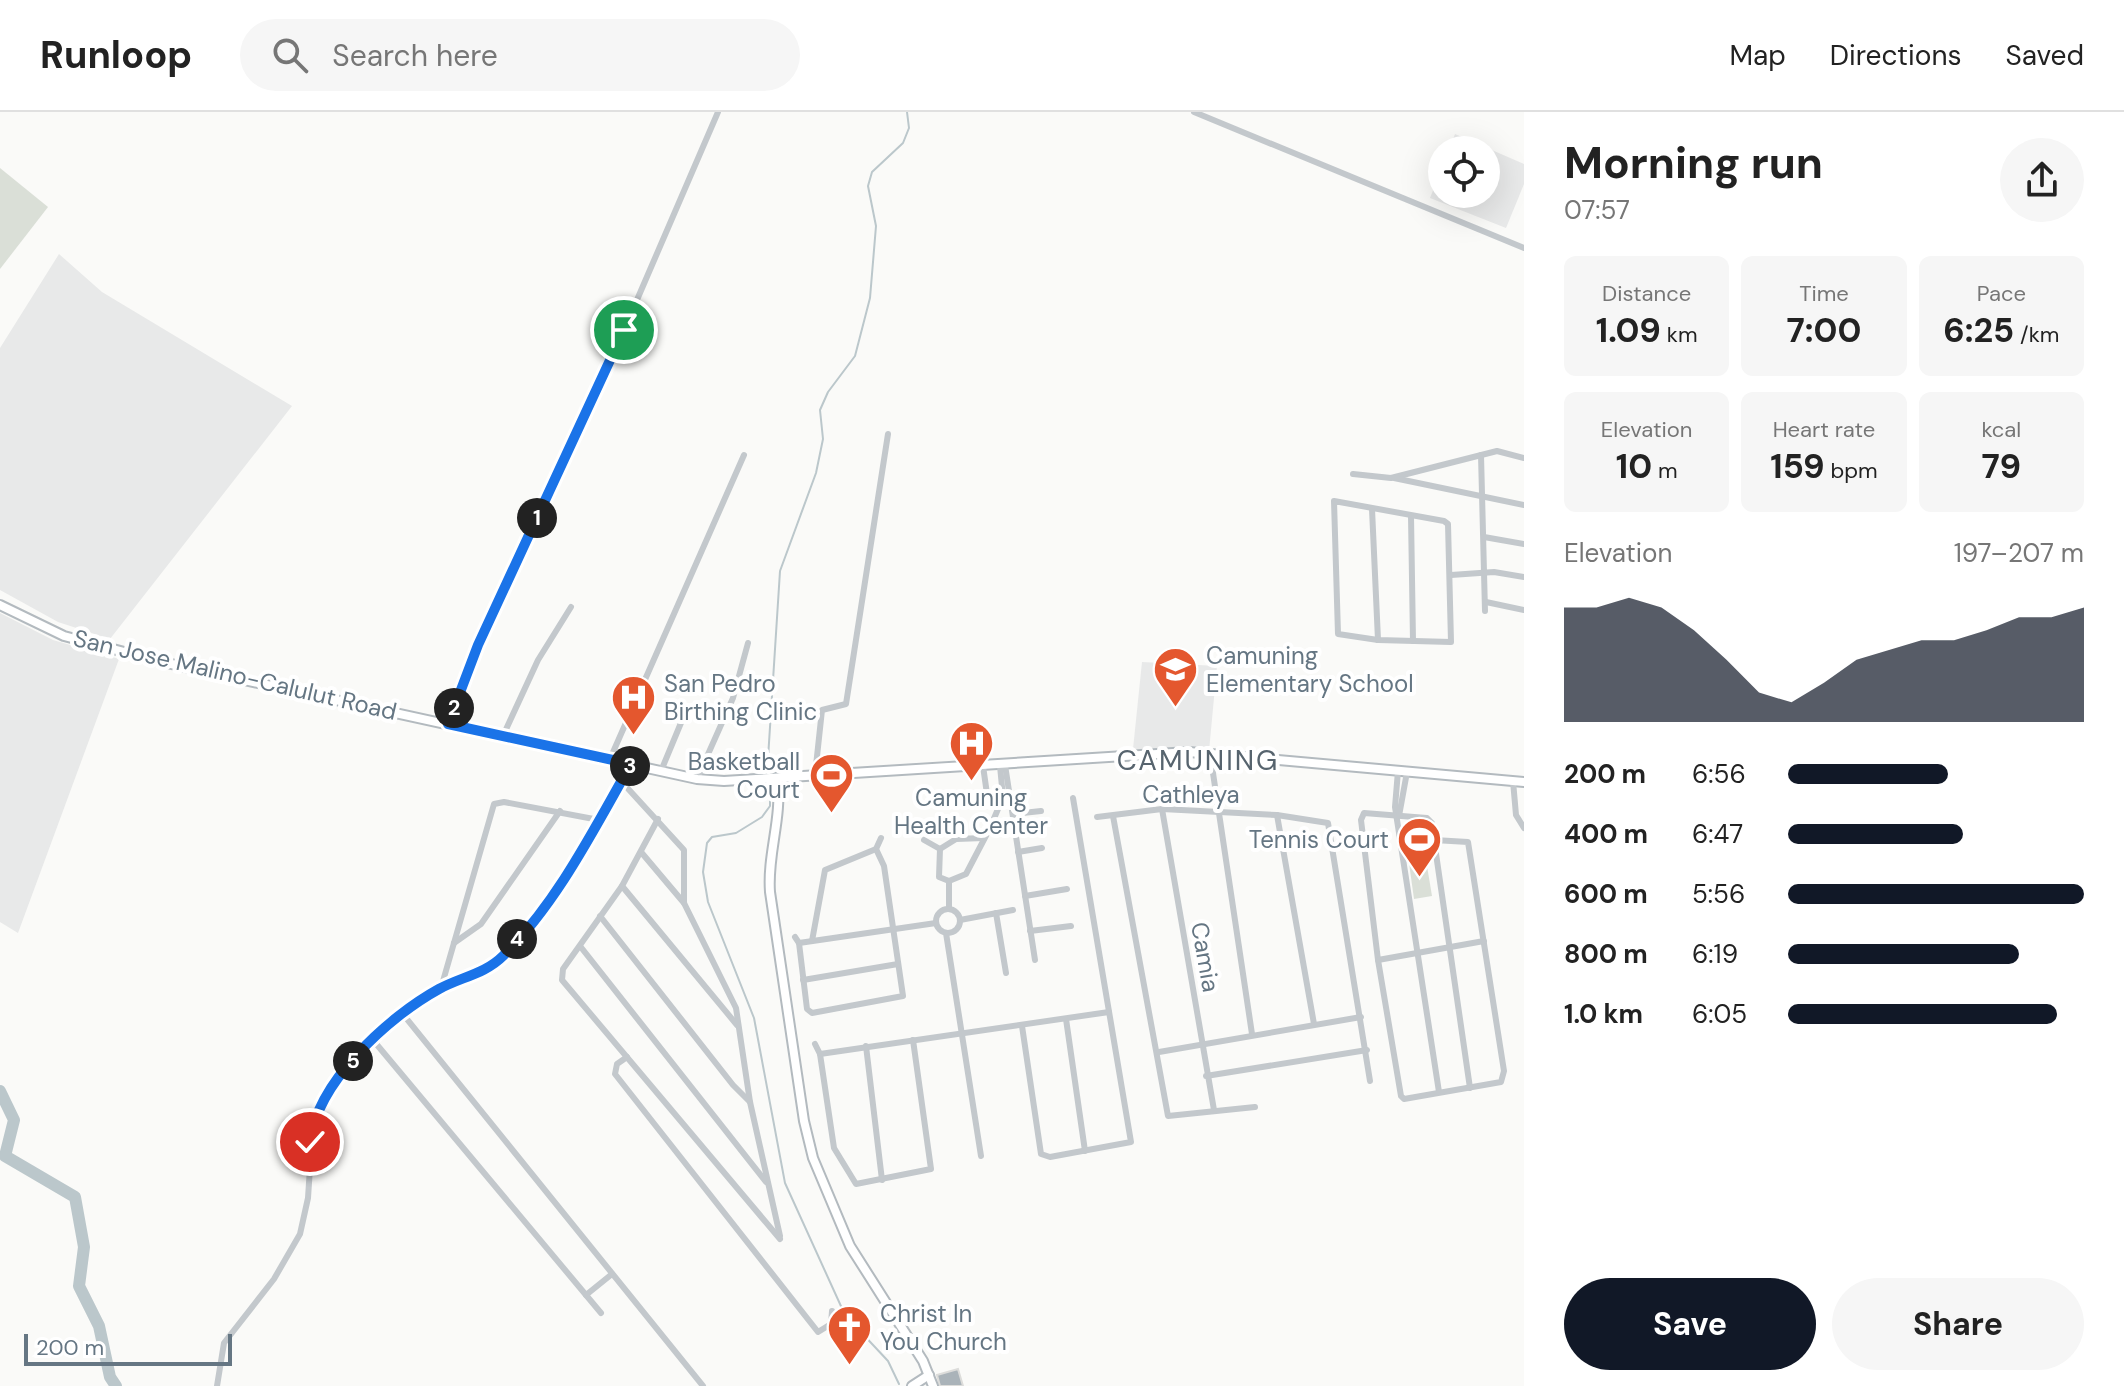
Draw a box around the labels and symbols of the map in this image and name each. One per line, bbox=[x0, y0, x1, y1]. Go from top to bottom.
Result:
pin bbox=[590, 296, 658, 364]
pin: 1 bbox=[517, 498, 557, 538]
street label: San Jose Malino-Calulut Road bbox=[70, 622, 400, 727]
place label: Camuning Elementary School bbox=[1206, 640, 1414, 699]
school or university icon: Camuning Elementary School bbox=[1151, 646, 1199, 709]
place label: San Pedro Birthing Clinic bbox=[664, 668, 817, 727]
hospital icon: San Pedro Birthing Clinic bbox=[609, 674, 657, 737]
pin: 2 bbox=[434, 688, 474, 728]
hospital icon: Camuning Health Center bbox=[947, 720, 995, 783]
district label: CAMUNING bbox=[1117, 742, 1279, 779]
pin: 3 bbox=[610, 746, 650, 786]
place label: Basketball Court bbox=[688, 746, 800, 805]
sports icon: Basketball Court bbox=[807, 752, 855, 815]
street label: Cathleya bbox=[1142, 779, 1240, 810]
place label: Camuning Health Center bbox=[894, 782, 1048, 841]
sports icon: Tennis Court bbox=[1396, 816, 1444, 879]
place label: Tennis Court bbox=[1249, 824, 1389, 855]
pin: 4 bbox=[497, 919, 537, 959]
street label: Camia bbox=[1184, 920, 1227, 994]
pin: 5 bbox=[333, 1041, 373, 1081]
pin bbox=[276, 1108, 344, 1176]
place label: Christ In You Church bbox=[880, 1298, 1007, 1357]
church icon: Christ In You Church bbox=[825, 1304, 873, 1367]
scale bar bbox=[24, 1330, 232, 1366]

